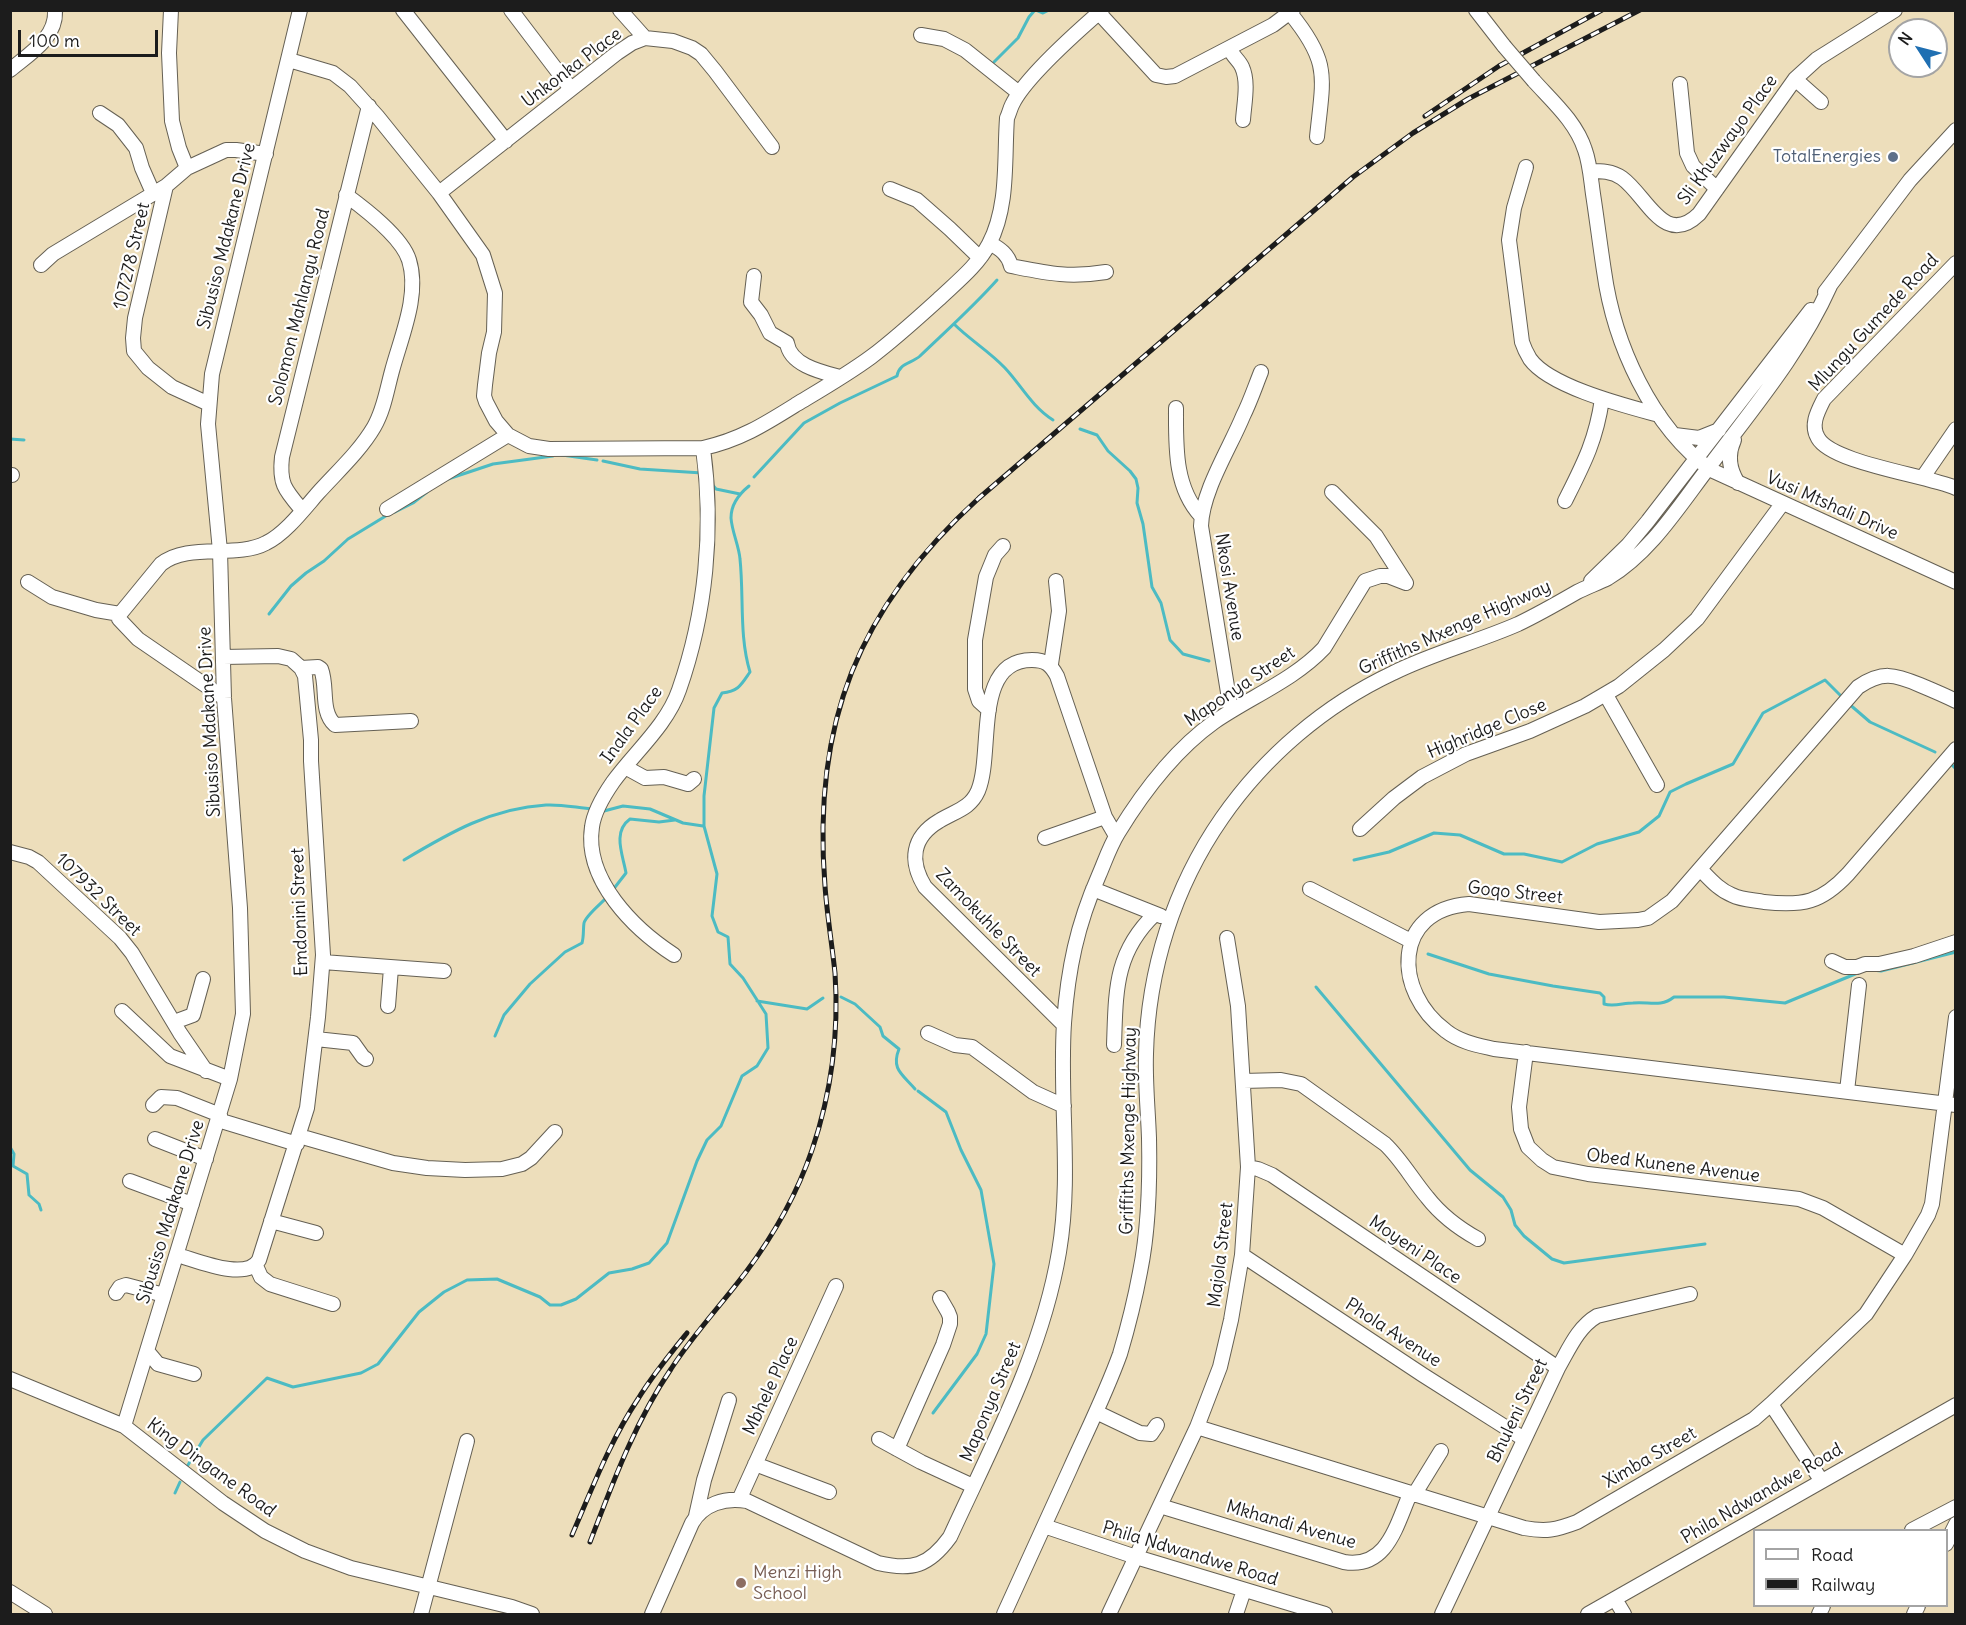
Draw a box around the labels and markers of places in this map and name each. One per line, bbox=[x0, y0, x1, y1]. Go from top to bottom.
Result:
place label: TotalEnergies bbox=[1773, 146, 1881, 168]
marker: TotalEnergies bbox=[1886, 150, 1900, 164]
place label: Menzi High School bbox=[753, 1562, 842, 1604]
marker: Menzi High School bbox=[734, 1576, 748, 1590]

